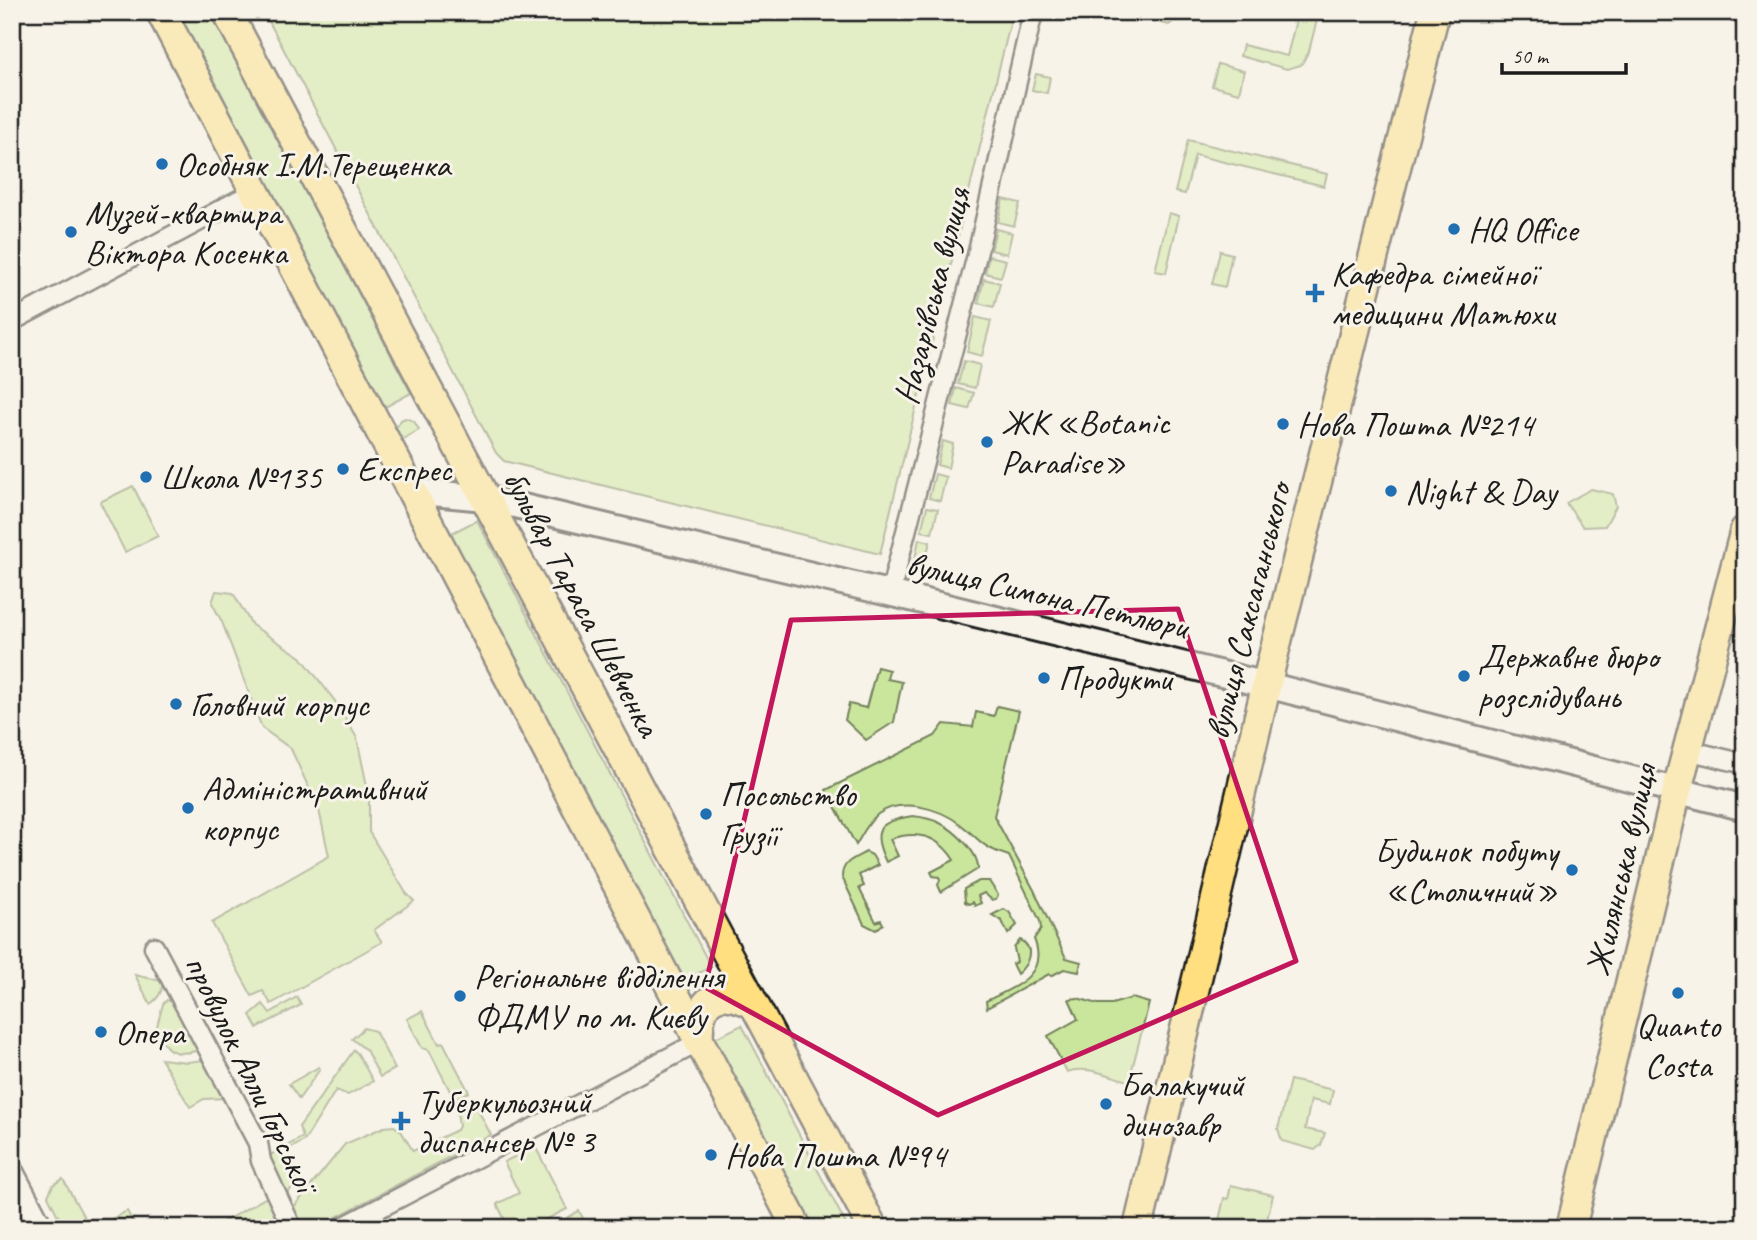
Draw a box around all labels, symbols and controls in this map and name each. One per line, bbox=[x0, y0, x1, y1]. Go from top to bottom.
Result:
scale bar bbox=[1502, 32, 1626, 76]
text: 50 m bbox=[1512, 43, 1550, 69]
place label: Особняк І.М.Терещенка bbox=[176, 142, 453, 187]
marker: Особняк І.М.Терещенка bbox=[154, 156, 170, 172]
street label: Назарівська вулиця bbox=[883, 182, 981, 409]
place label: Музей-квартира Віктора Косенка bbox=[85, 190, 289, 275]
place label: HQ Office bbox=[1468, 207, 1580, 252]
marker: HQ Office bbox=[1446, 221, 1462, 237]
marker: Музей-квартира Віктора Косенка bbox=[63, 224, 79, 240]
place label: Кафедра сімейної медицини Матюхи bbox=[1331, 251, 1557, 336]
marker: Кафедра сімейної медицини Матюхи bbox=[1305, 283, 1325, 303]
place label: ЖК «Botanic Paradise» bbox=[1001, 400, 1171, 485]
place label: Нова Пошта №214 bbox=[1297, 402, 1537, 447]
marker: Нова Пошта №214 bbox=[1275, 416, 1291, 432]
marker: ЖК «Botanic Paradise» bbox=[979, 434, 995, 450]
place label: Експрес bbox=[357, 447, 453, 492]
place label: Школа №135 bbox=[160, 455, 324, 500]
marker: Експрес bbox=[335, 461, 351, 477]
street label: бульвар Тараса Шевченка bbox=[493, 462, 672, 746]
marker: Школа №135 bbox=[138, 469, 154, 485]
place label: Night & Day bbox=[1405, 469, 1560, 514]
street label: вулиця Саксаганського bbox=[1194, 475, 1302, 744]
marker: Night & Day bbox=[1383, 483, 1399, 499]
street label: вулиця Симона Петлюри bbox=[902, 541, 1195, 650]
place label: Державне бюро розслідувань bbox=[1478, 634, 1662, 719]
place label: Продукти bbox=[1058, 656, 1174, 701]
marker: Державне бюро розслідувань bbox=[1456, 668, 1472, 684]
marker: Продукти bbox=[1036, 670, 1052, 686]
place label: Головний корпус bbox=[190, 682, 370, 727]
marker: Головний корпус bbox=[168, 696, 184, 712]
street label: Жилянська вулиця bbox=[1575, 757, 1668, 980]
place label: Адміністративний корпус bbox=[202, 766, 430, 851]
place label: Посольство Грузії bbox=[720, 772, 857, 857]
marker: Адміністративний корпус bbox=[180, 800, 196, 816]
marker: Посольство Грузії bbox=[698, 806, 714, 822]
place label: Будинок побуту «Столичний» bbox=[1375, 828, 1561, 913]
marker: Будинок побуту «Столичний» bbox=[1564, 862, 1580, 878]
street label: провулок Алли Горської bbox=[174, 947, 331, 1205]
place label: Регіональне відділення ФДМУ по м. Києву bbox=[474, 954, 725, 1039]
marker: Quanto Costa bbox=[1670, 985, 1686, 1001]
marker: Регіональне відділення ФДМУ по м. Києву bbox=[452, 988, 468, 1004]
place label: Quanto Costa bbox=[1636, 1003, 1722, 1088]
place label: Опера bbox=[115, 1010, 187, 1055]
marker: Опера bbox=[93, 1024, 109, 1040]
place label: Балакучий динозавр bbox=[1120, 1062, 1247, 1147]
place label: Туберкульозний диспансер № 3 bbox=[417, 1079, 597, 1164]
marker: Балакучий динозавр bbox=[1098, 1096, 1114, 1112]
marker: Туберкульозний диспансер № 3 bbox=[391, 1111, 411, 1131]
place label: Нова Пошта №94 bbox=[725, 1133, 949, 1178]
marker: Нова Пошта №94 bbox=[703, 1147, 719, 1163]

